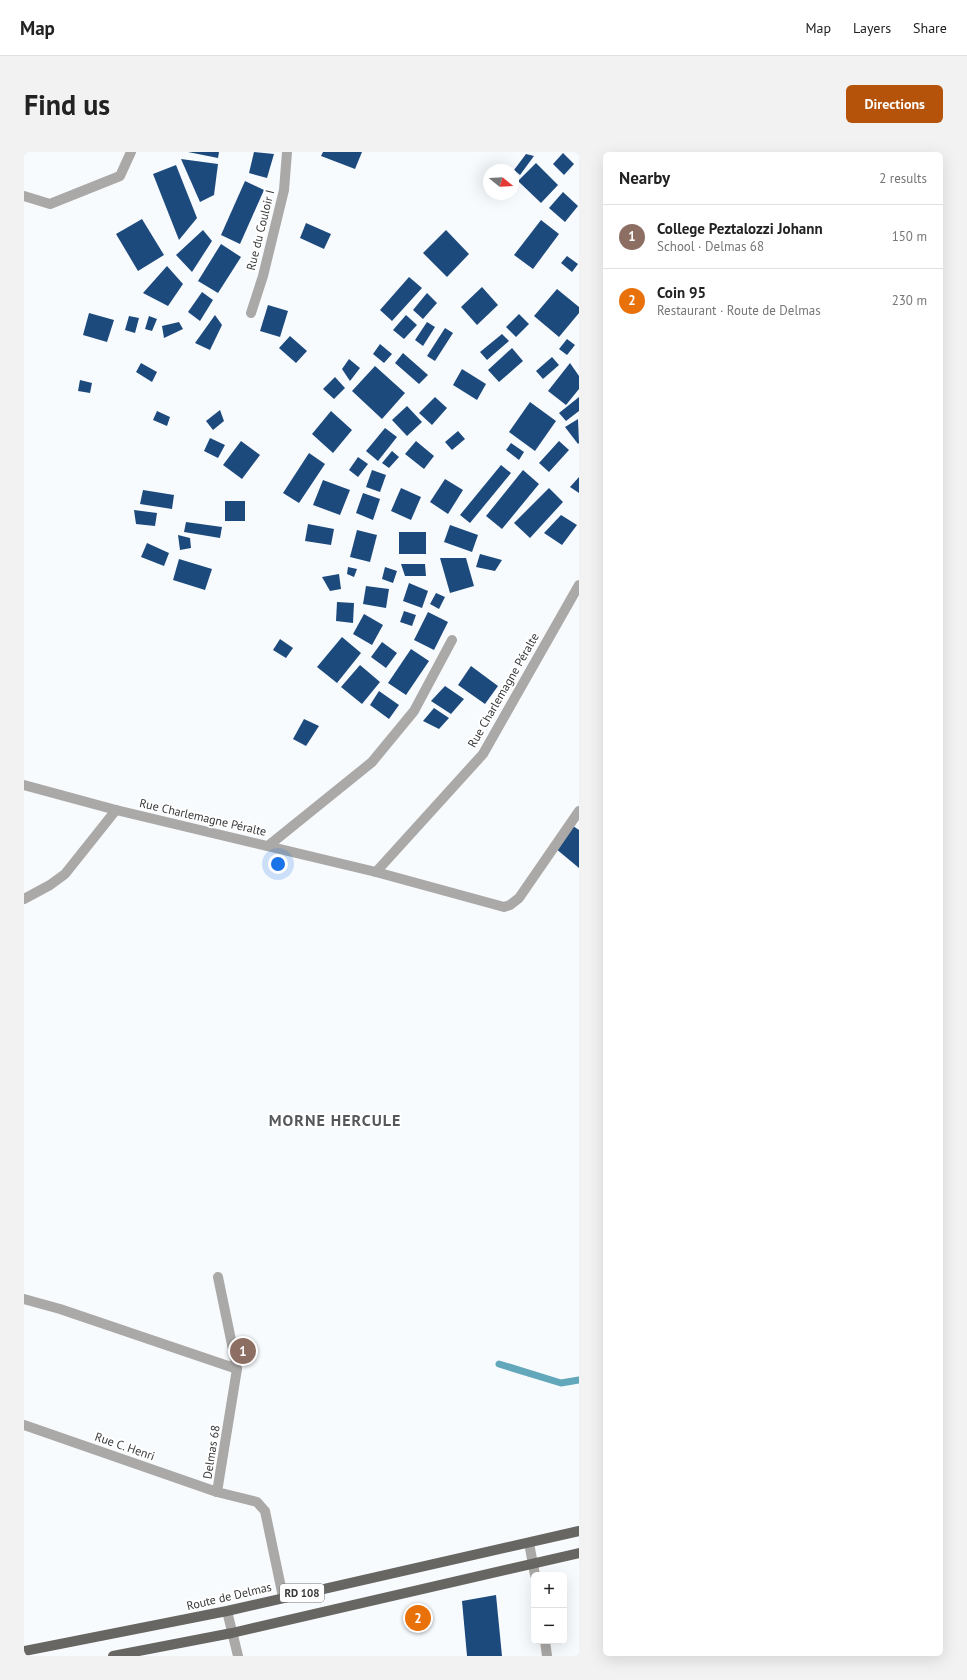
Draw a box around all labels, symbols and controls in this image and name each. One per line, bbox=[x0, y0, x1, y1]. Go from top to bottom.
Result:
text: Map bbox=[20, 16, 55, 40]
text: Map bbox=[805, 19, 831, 37]
text: Layers bbox=[853, 19, 891, 37]
text: Share bbox=[913, 19, 947, 37]
button: Directions bbox=[846, 85, 943, 123]
text: Find us bbox=[24, 86, 110, 123]
north arrow bbox=[483, 164, 519, 200]
text: Nearby bbox=[619, 167, 670, 189]
text: 2 results bbox=[879, 170, 927, 187]
street label: Rue du Couloir I bbox=[243, 188, 277, 272]
text: College Peztalozzi Johann bbox=[657, 219, 823, 238]
text: 1 bbox=[628, 228, 636, 245]
text: 150 m bbox=[892, 228, 927, 245]
text: School · Delmas 68 bbox=[657, 238, 764, 255]
text: Coin 95 bbox=[657, 283, 706, 302]
text: 2 bbox=[628, 292, 636, 309]
text: 230 m bbox=[892, 292, 927, 309]
text: Restaurant · Route de Delmas bbox=[657, 302, 821, 319]
street label: Rue Charlemagne Péralte bbox=[464, 630, 542, 750]
street label: Rue Charlemagne Péralte bbox=[138, 795, 268, 839]
your location bbox=[268, 854, 288, 874]
district label: MORNE HERCULE bbox=[269, 1110, 401, 1130]
pin: 1 bbox=[230, 1336, 256, 1366]
street label: Delmas 68 bbox=[199, 1424, 223, 1480]
street label: Rue C. Henri bbox=[93, 1429, 157, 1463]
map controls bbox=[531, 1572, 567, 1644]
button: + bbox=[531, 1572, 567, 1608]
street label: Route de Delmas bbox=[185, 1579, 273, 1613]
road number: RD 108 bbox=[280, 1584, 324, 1602]
pin: 2 bbox=[405, 1603, 431, 1633]
button: − bbox=[531, 1608, 567, 1644]

